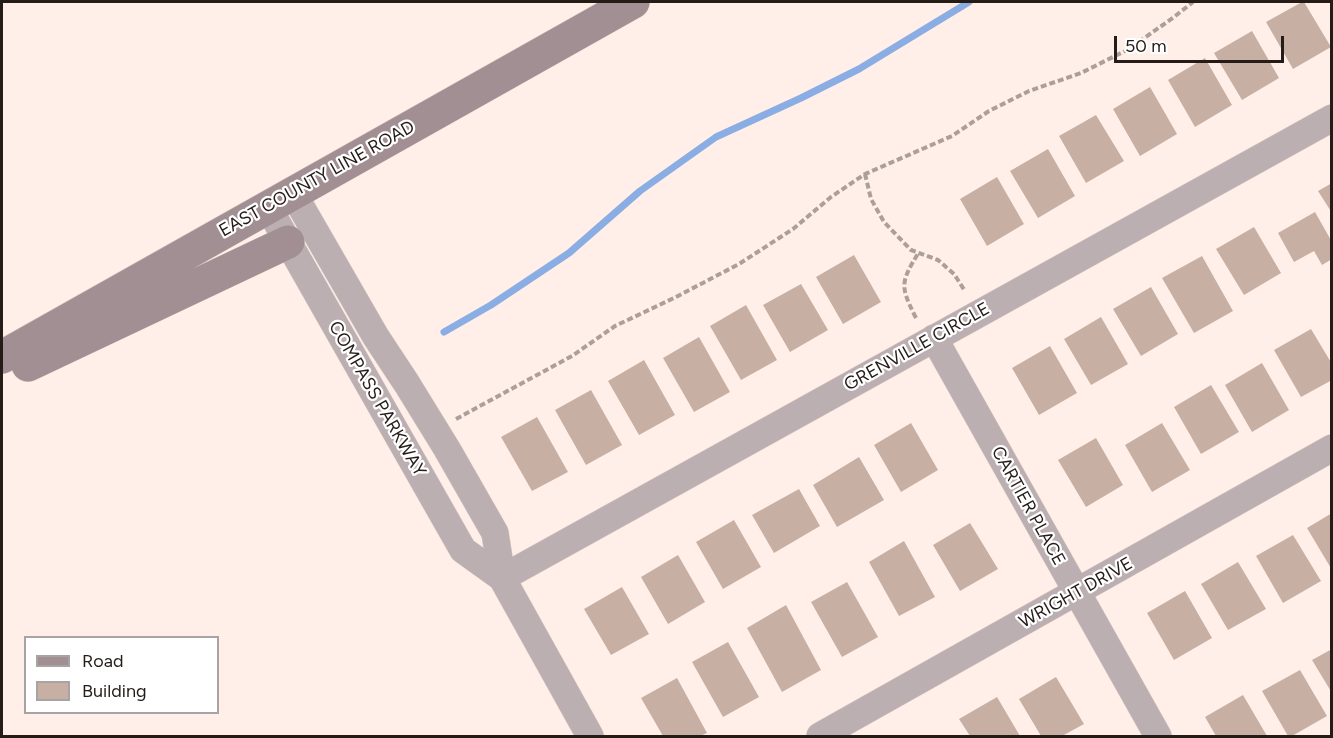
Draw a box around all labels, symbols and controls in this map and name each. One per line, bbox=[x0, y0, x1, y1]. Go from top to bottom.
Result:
scale bar bbox=[1117, 24, 1286, 62]
text: 50 m bbox=[1125, 35, 1167, 57]
street label: EAST COUNTY LINE ROAD bbox=[215, 116, 419, 242]
street label: GRENVILLE CIRCLE bbox=[841, 298, 993, 396]
street label: COMPASS PARKWAY bbox=[324, 317, 430, 481]
street label: CARTIER PLACE bbox=[986, 443, 1070, 569]
street label: WRIGHT DRIVE bbox=[1015, 553, 1137, 633]
legend bbox=[24, 636, 219, 714]
text: Road bbox=[82, 650, 123, 672]
text: Building bbox=[82, 680, 147, 702]

